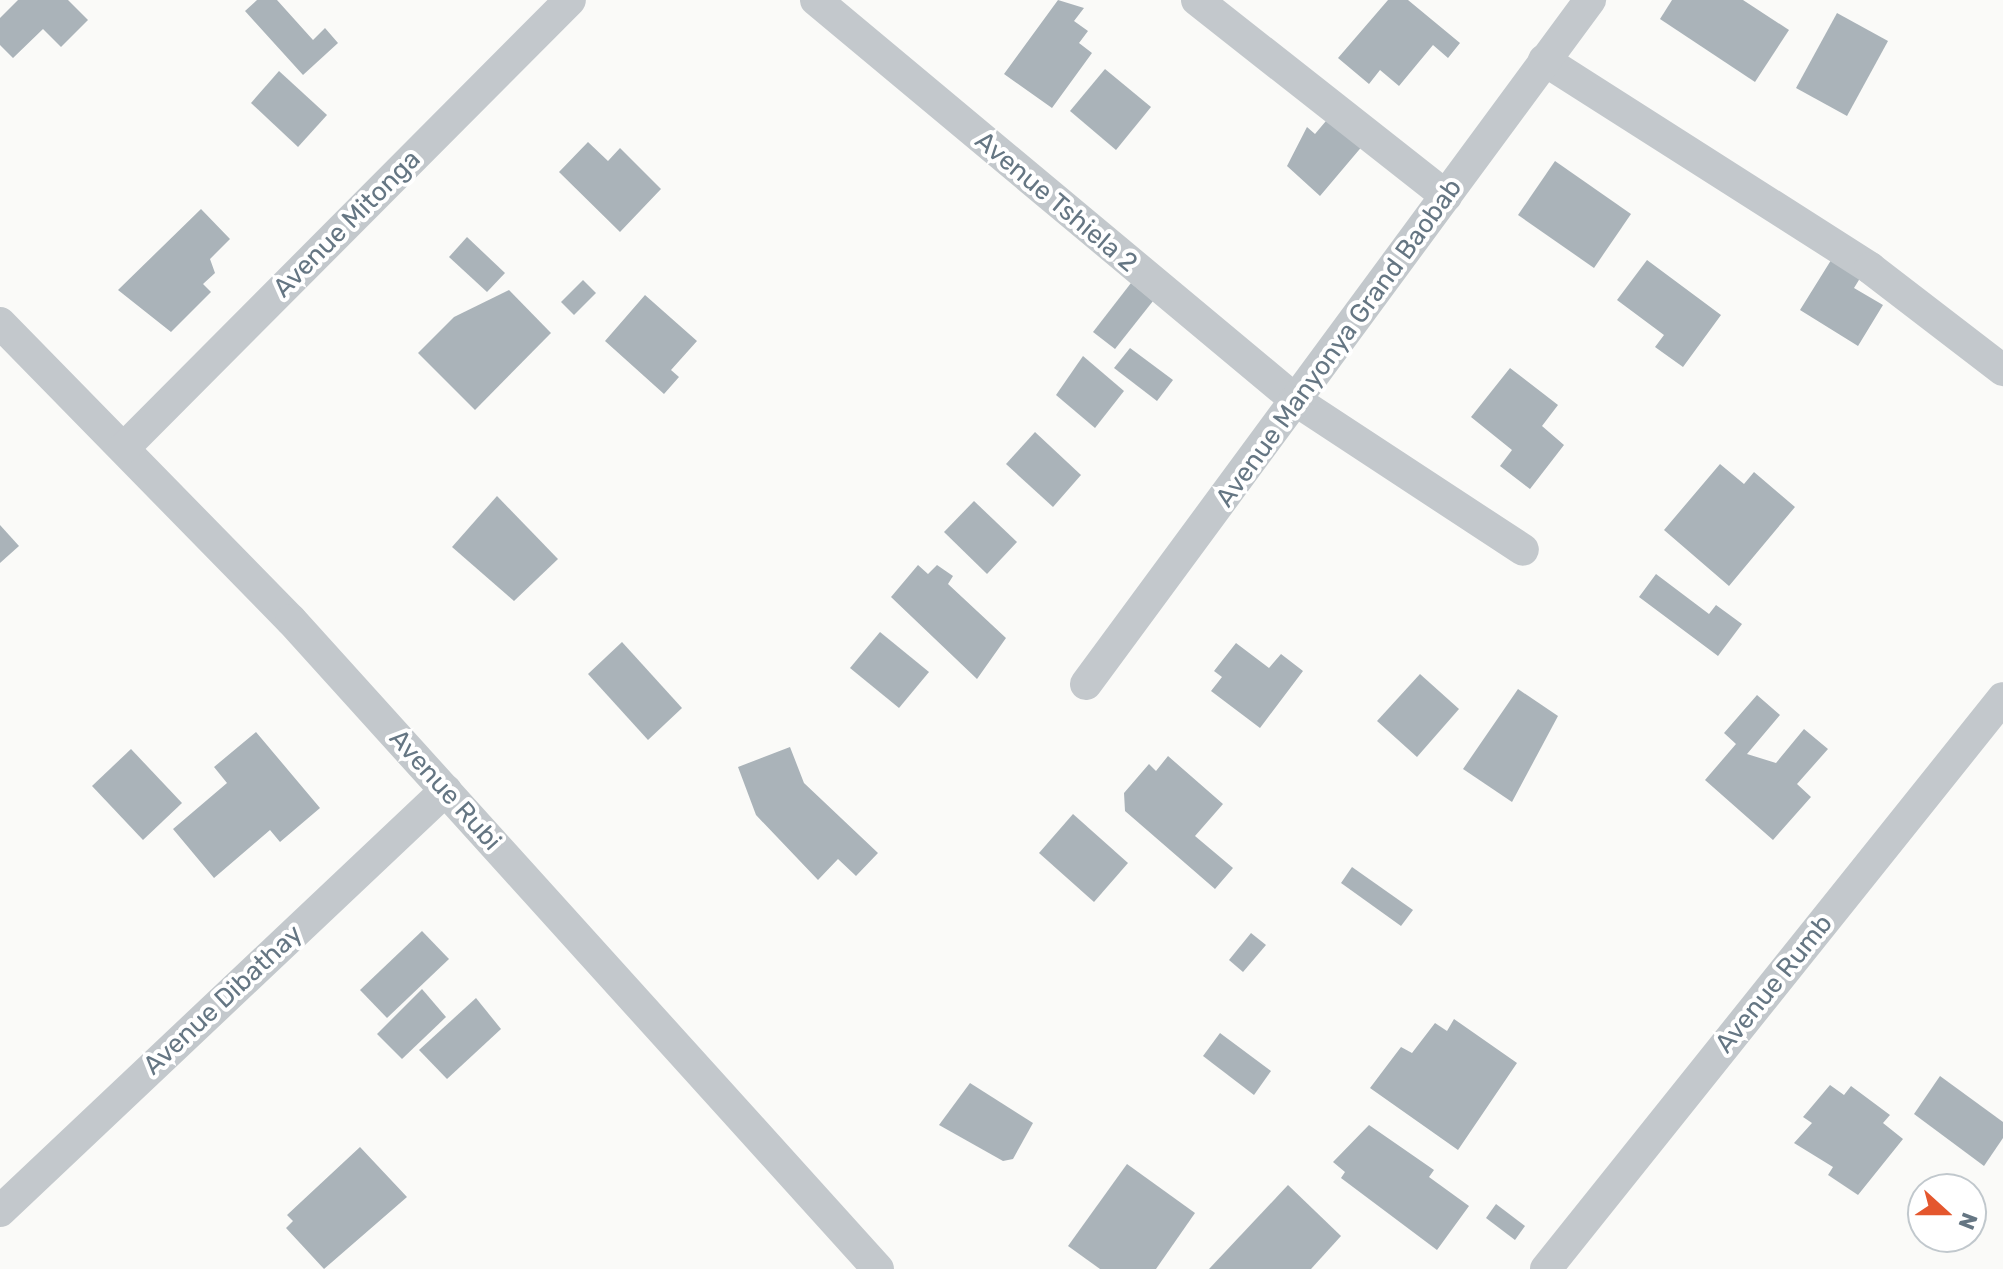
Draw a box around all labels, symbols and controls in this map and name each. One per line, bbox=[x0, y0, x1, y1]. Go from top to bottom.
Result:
street label: Avenue Tshiela 2 bbox=[968, 125, 1144, 279]
street label: Avenue Mitonga bbox=[267, 144, 427, 304]
street label: Avenue Manyonya Grand Baobab bbox=[1209, 173, 1469, 513]
street label: Avenue Rubi bbox=[383, 723, 507, 857]
street label: Avenue Rumb bbox=[1709, 909, 1839, 1059]
street label: Avenue Dibathay bbox=[137, 918, 309, 1082]
north arrow bbox=[1907, 1173, 1987, 1253]
text: N bbox=[1953, 1209, 1983, 1233]

